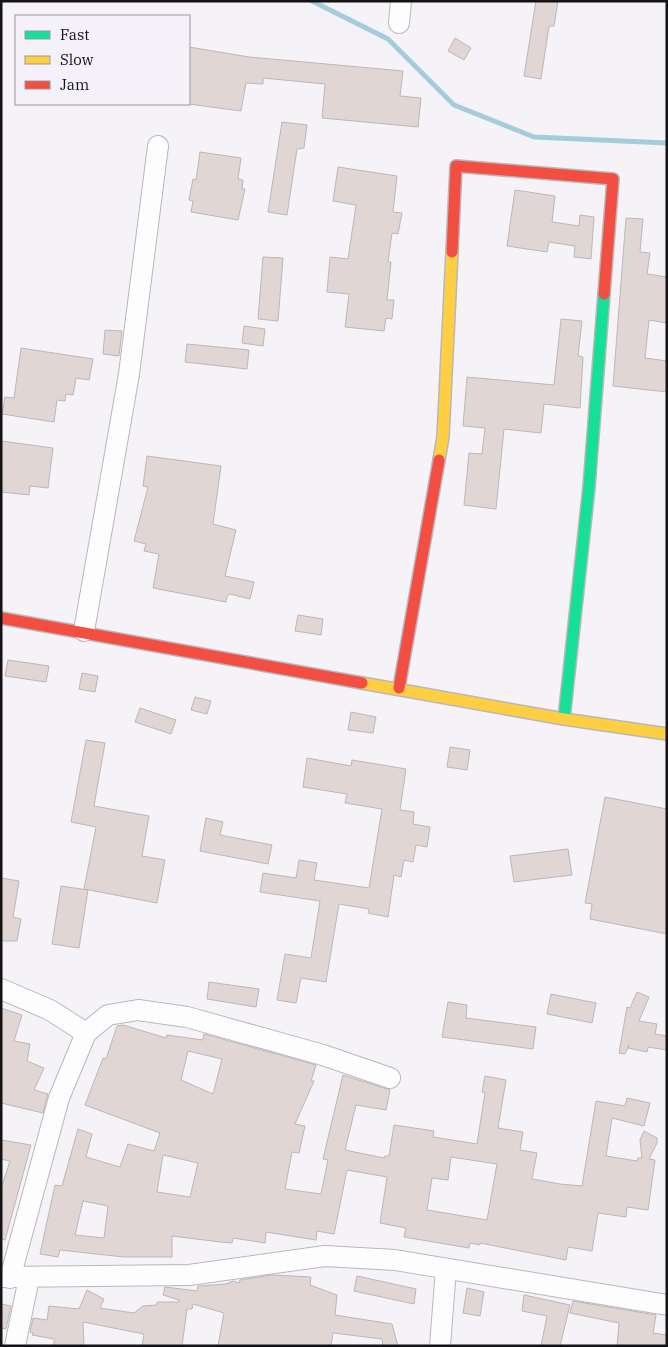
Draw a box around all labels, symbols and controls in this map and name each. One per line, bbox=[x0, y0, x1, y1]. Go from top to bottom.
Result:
legend bbox=[15, 15, 190, 105]
text: Fast bbox=[60, 25, 90, 44]
text: Slow bbox=[60, 50, 94, 69]
text: Jam bbox=[60, 75, 89, 94]

